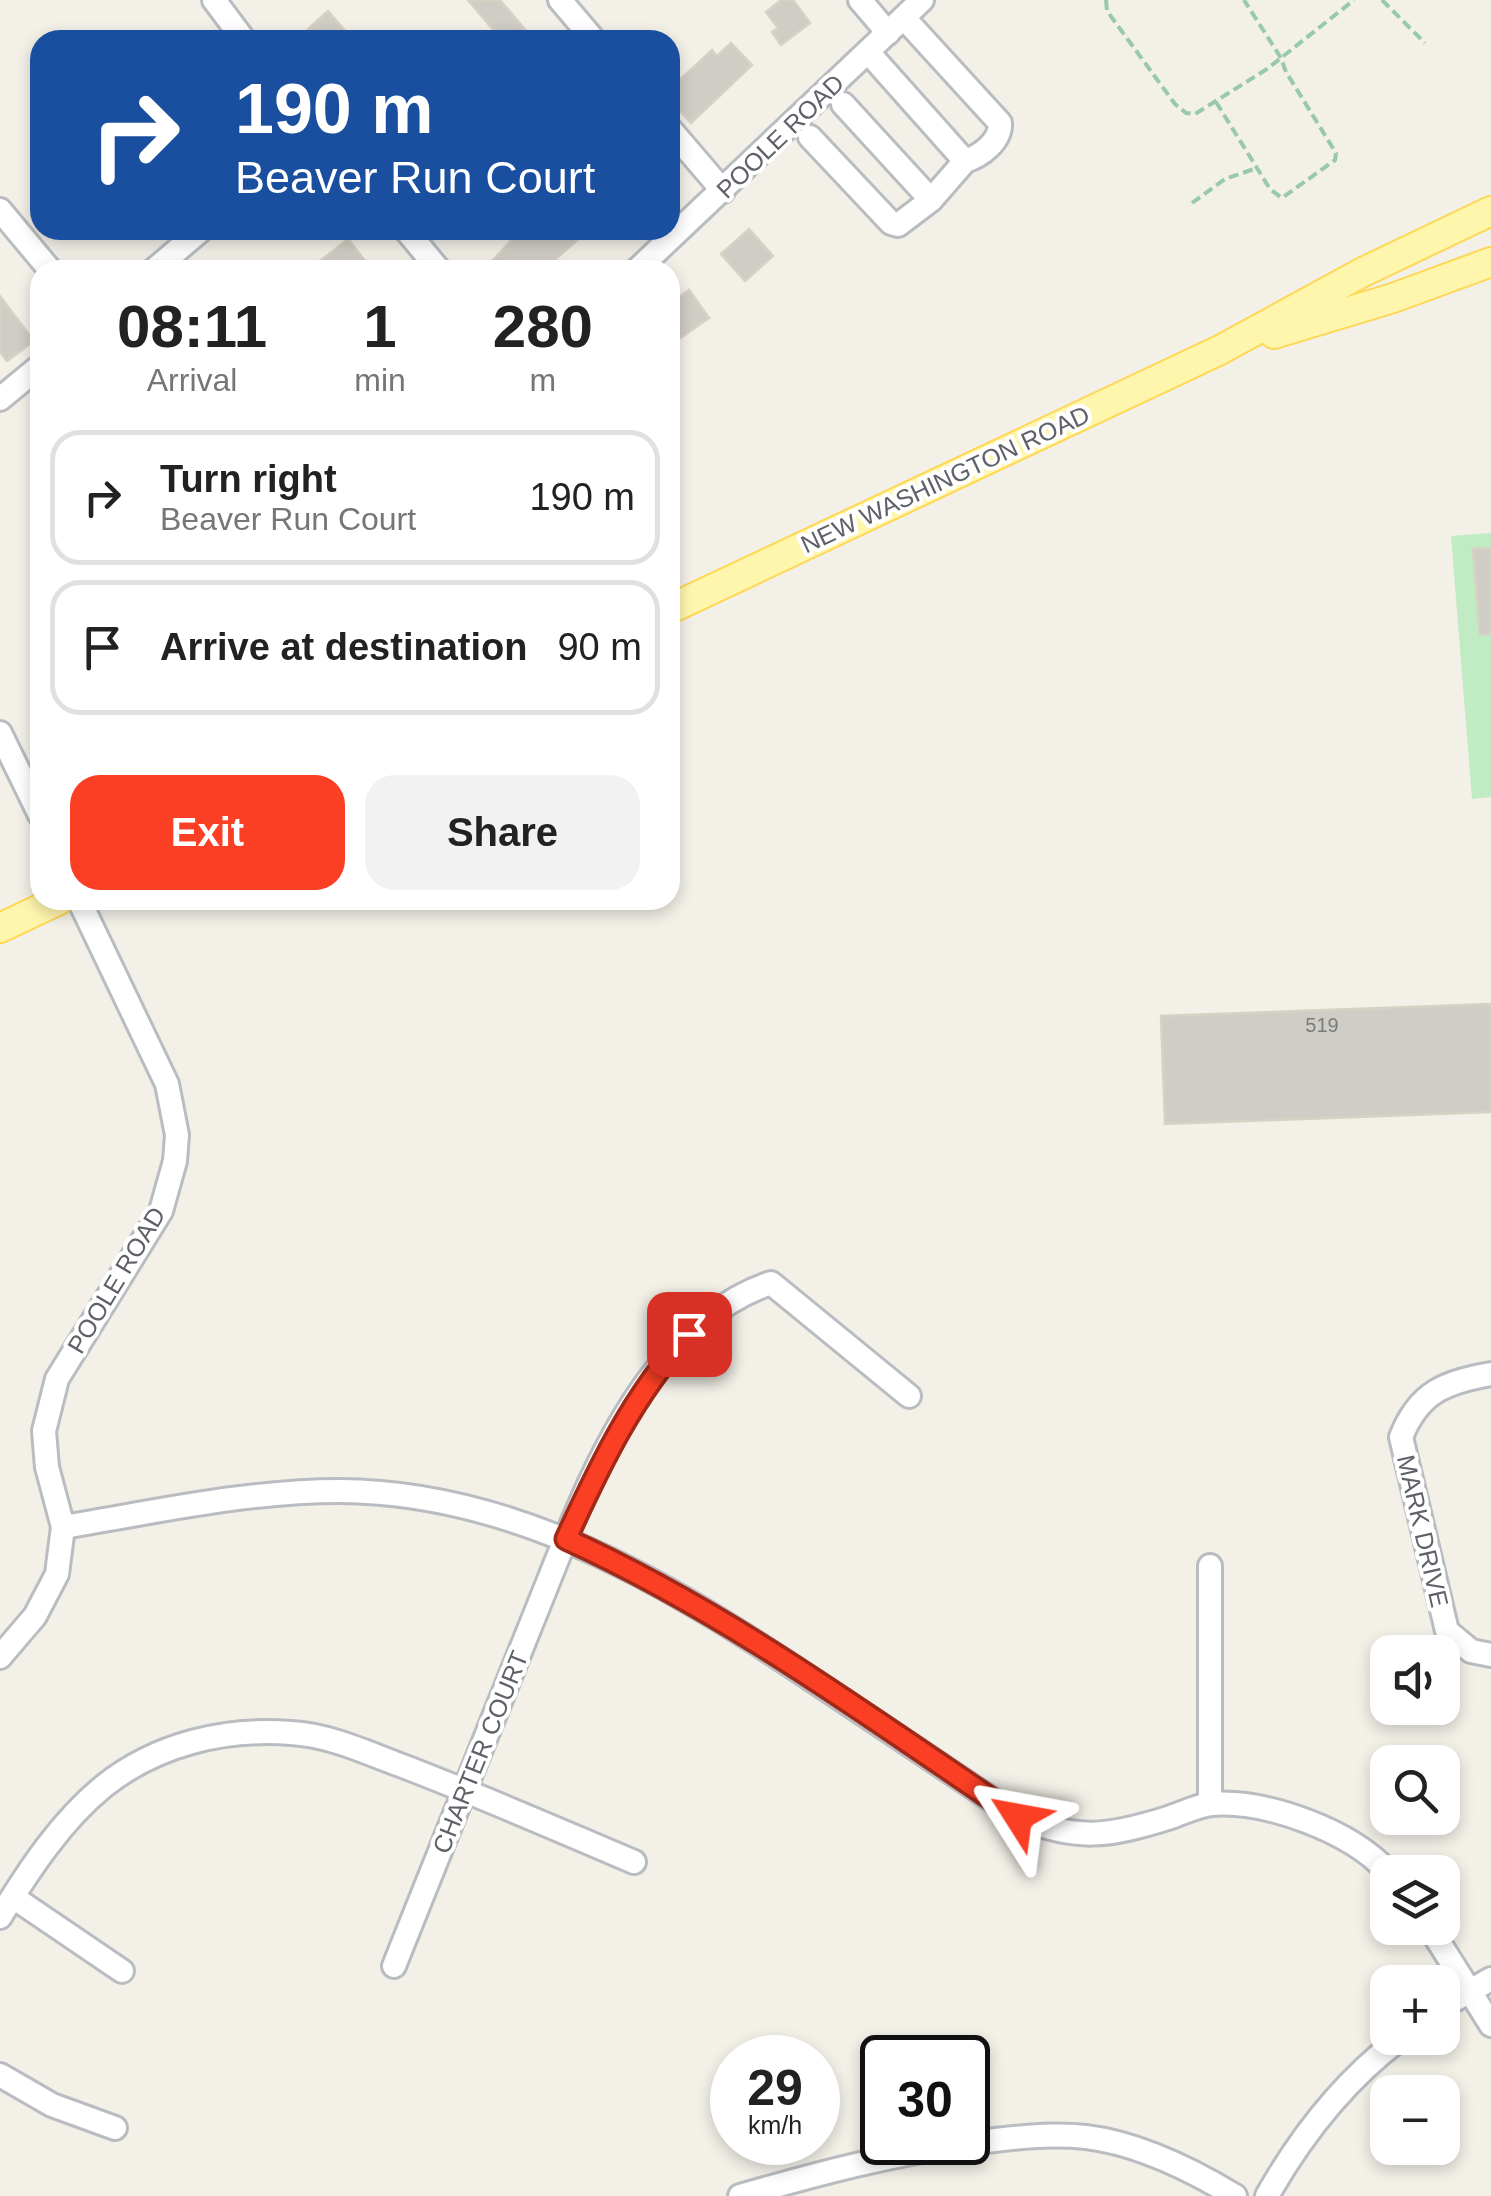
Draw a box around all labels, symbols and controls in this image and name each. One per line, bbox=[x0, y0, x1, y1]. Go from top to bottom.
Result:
street label: POOLE ROAD bbox=[711, 69, 849, 203]
icon: right bbox=[70, 70, 200, 200]
text: 190 m bbox=[235, 70, 433, 148]
text: Beaver Run Court bbox=[235, 152, 595, 203]
text: 08:11 bbox=[117, 293, 267, 360]
text: 1 bbox=[363, 293, 397, 360]
text: 280 bbox=[493, 293, 593, 360]
text: Arrival bbox=[147, 362, 237, 398]
text: min bbox=[354, 362, 406, 398]
text: m bbox=[530, 362, 556, 398]
street label: NEW WASHINGTON ROAD bbox=[796, 400, 1094, 558]
text: Turn right bbox=[160, 458, 337, 500]
icon: right bbox=[75, 470, 130, 525]
text: 190 m bbox=[529, 476, 635, 518]
text: Beaver Run Court bbox=[160, 501, 416, 537]
icon: arrive bbox=[75, 620, 130, 675]
text: Arrive at destination bbox=[160, 626, 527, 668]
text: 90 m bbox=[557, 626, 642, 668]
button: Exit bbox=[70, 775, 345, 890]
button: Share bbox=[365, 775, 640, 890]
house number: 519 bbox=[1305, 1014, 1339, 1036]
street label: POOLE ROAD bbox=[61, 1202, 171, 1358]
pin bbox=[647, 1292, 732, 1377]
icon: arrive bbox=[662, 1307, 717, 1362]
street label: MARK DRIVE bbox=[1392, 1452, 1454, 1610]
map controls bbox=[1370, 1635, 1460, 2165]
button: sound bbox=[1370, 1635, 1460, 1725]
street label: CHARTER COURT bbox=[427, 1647, 533, 1857]
button: search bbox=[1370, 1745, 1460, 1835]
position arrow bbox=[966, 1765, 1070, 1869]
button: layers bbox=[1370, 1855, 1460, 1945]
button: + bbox=[1370, 1965, 1460, 2055]
speed limit sign: 30 bbox=[860, 2035, 990, 2165]
text: 29 bbox=[747, 2060, 803, 2116]
button: − bbox=[1370, 2075, 1460, 2165]
text: km/h bbox=[748, 2111, 802, 2139]

